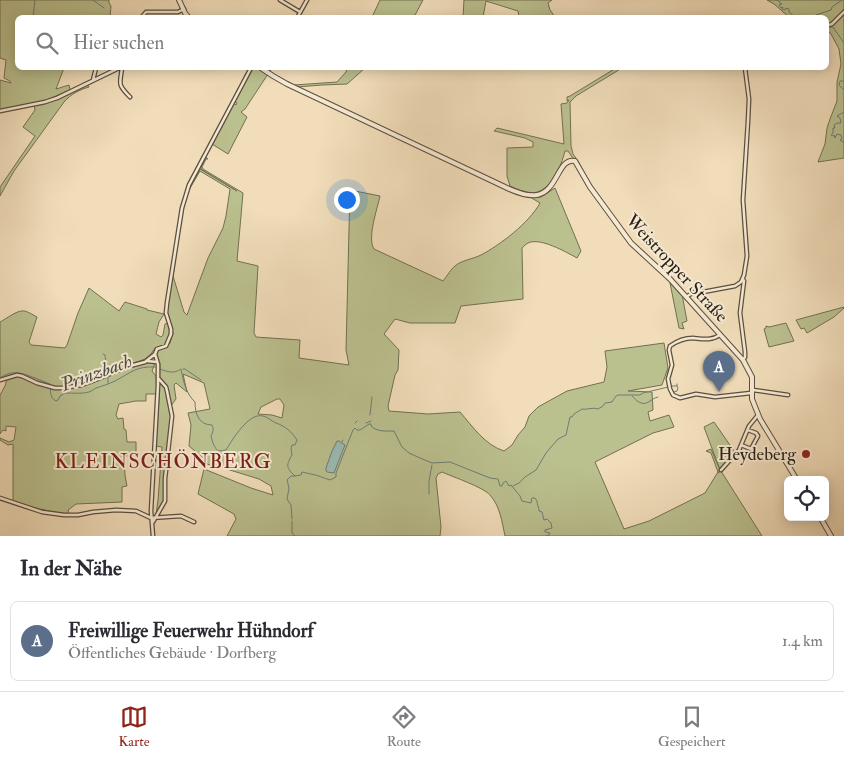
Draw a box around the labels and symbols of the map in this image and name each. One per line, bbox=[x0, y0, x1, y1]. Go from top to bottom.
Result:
your location bbox=[334, 187, 360, 213]
street label: Weistropper Straße bbox=[620, 209, 733, 328]
water label: Prinzbach bbox=[56, 349, 135, 397]
pin: A bbox=[703, 351, 735, 392]
place label: Heydeberg bbox=[718, 443, 797, 466]
marker: Heydeberg bbox=[800, 448, 812, 460]
district label: KLEINSCHÖNBERG bbox=[55, 449, 271, 474]

